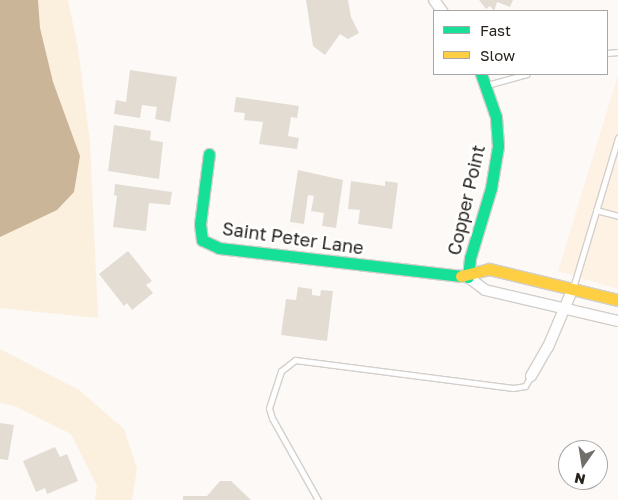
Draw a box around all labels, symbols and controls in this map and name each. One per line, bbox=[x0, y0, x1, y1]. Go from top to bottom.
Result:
legend bbox=[433, 10, 608, 75]
text: Fast bbox=[480, 21, 511, 39]
text: Slow bbox=[480, 46, 515, 64]
street label: Copper Point bbox=[443, 143, 489, 257]
street label: Saint Peter Lane bbox=[221, 217, 365, 259]
north arrow bbox=[558, 440, 608, 490]
text: N bbox=[573, 470, 587, 489]

